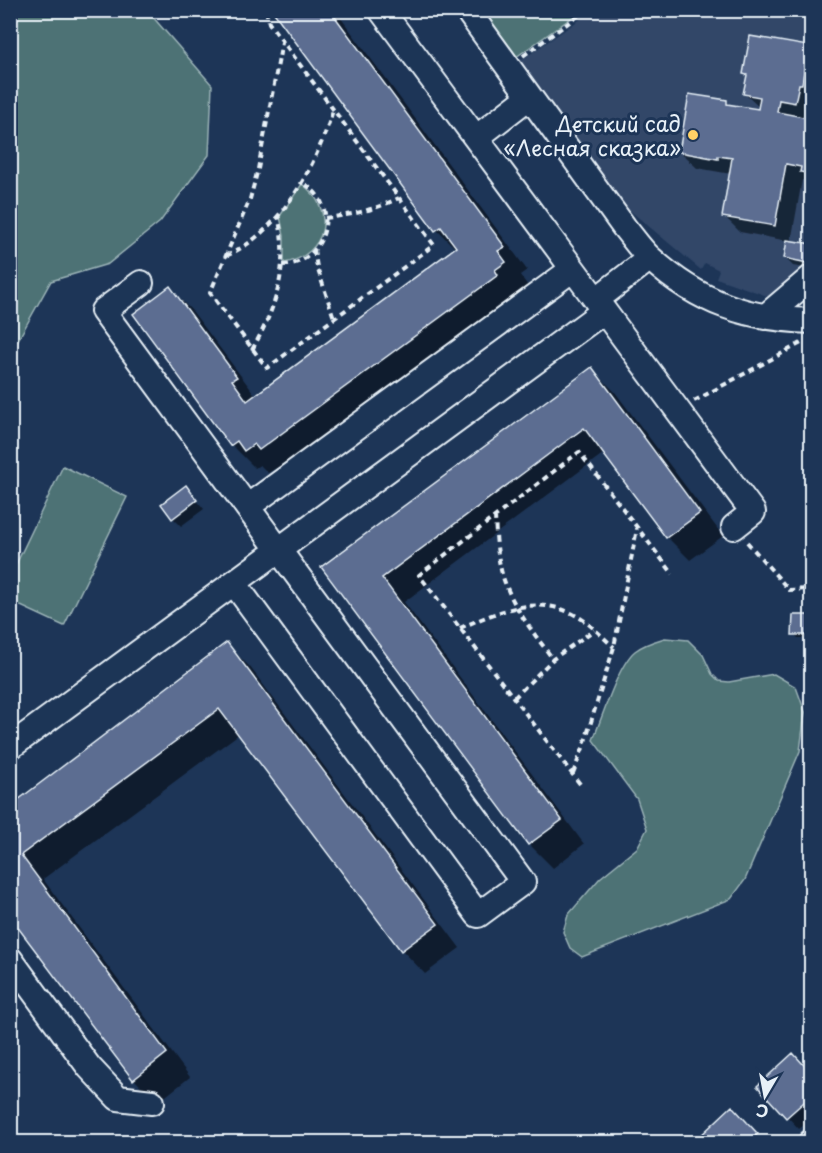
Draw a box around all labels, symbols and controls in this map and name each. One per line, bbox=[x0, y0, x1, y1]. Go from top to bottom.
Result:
place label: Детский сад «Лесная сказка» bbox=[504, 107, 681, 163]
marker: Детский сад «Лесная сказка» bbox=[686, 128, 700, 142]
north arrow bbox=[735, 1066, 795, 1126]
text: С bbox=[754, 1099, 770, 1125]

